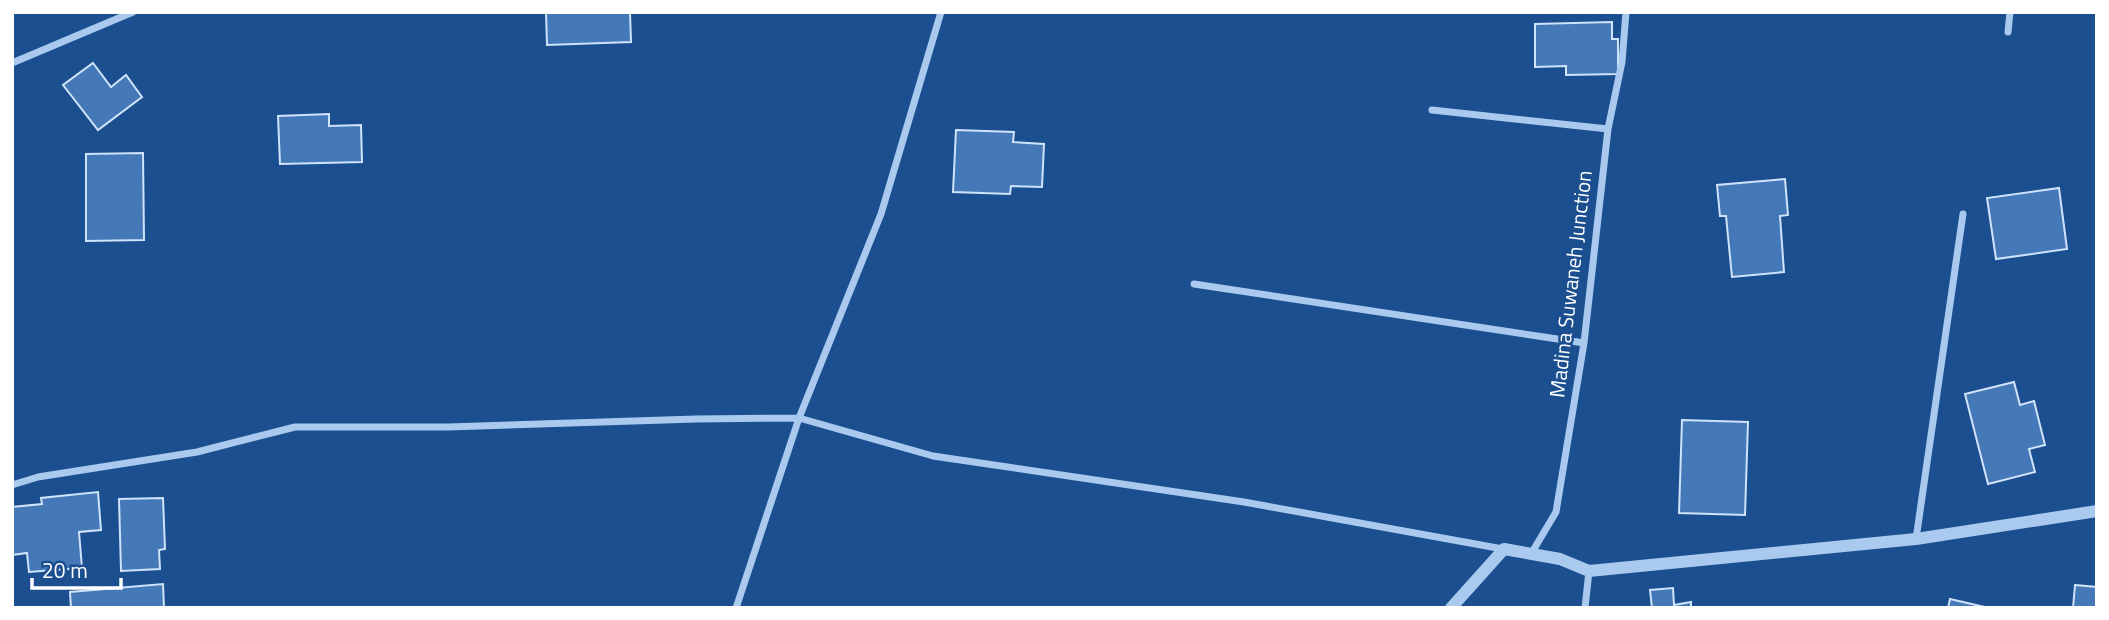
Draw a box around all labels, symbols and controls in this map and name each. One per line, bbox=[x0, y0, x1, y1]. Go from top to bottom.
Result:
street label: Madina Suwaneh Junction bbox=[1540, 168, 1600, 399]
scale bar bbox=[32, 546, 121, 590]
text: 20 m bbox=[42, 554, 88, 586]

